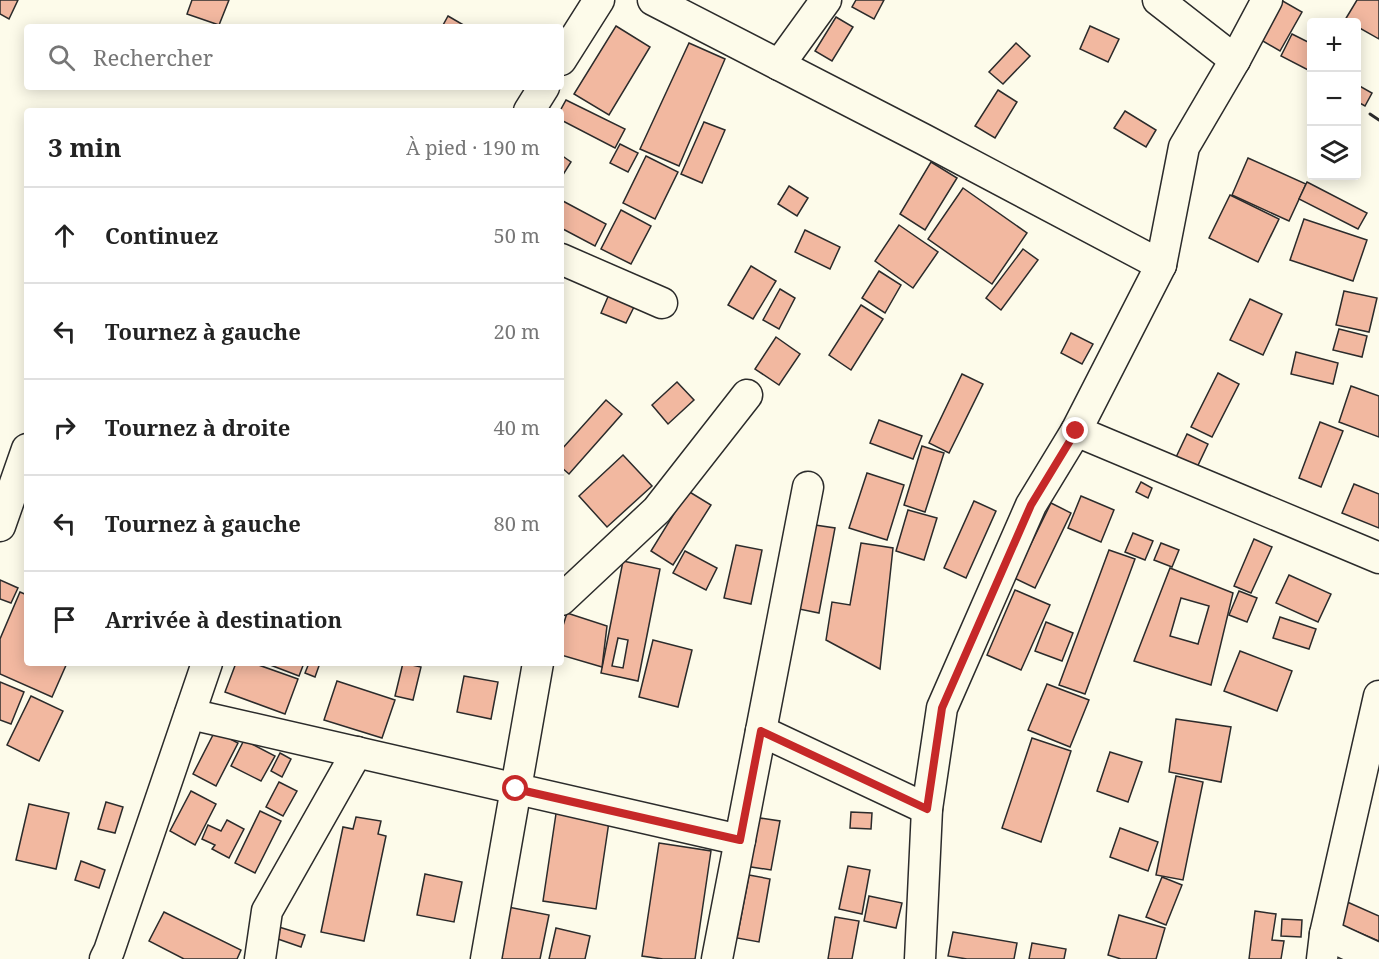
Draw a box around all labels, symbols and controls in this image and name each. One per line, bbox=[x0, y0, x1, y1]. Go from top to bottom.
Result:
map controls bbox=[1307, 18, 1361, 180]
button: + bbox=[1307, 18, 1361, 72]
search box bbox=[24, 24, 564, 90]
icon: search bbox=[45, 41, 78, 74]
text: Rechercher bbox=[93, 42, 213, 72]
button: − bbox=[1307, 72, 1361, 126]
button: layers bbox=[1307, 126, 1361, 180]
text: 3 min bbox=[48, 129, 122, 165]
text: À pied · 190 m bbox=[406, 134, 540, 161]
icon: ahead bbox=[48, 219, 81, 252]
text: Continuez bbox=[105, 220, 218, 250]
text: 50 m bbox=[494, 222, 540, 249]
icon: left bbox=[48, 315, 81, 348]
text: Tournez à gauche bbox=[105, 316, 301, 346]
text: 20 m bbox=[494, 318, 540, 345]
icon: right bbox=[48, 411, 81, 444]
text: Tournez à droite bbox=[105, 412, 290, 442]
text: 40 m bbox=[494, 414, 540, 441]
route end bbox=[1062, 417, 1088, 443]
icon: left bbox=[48, 507, 81, 540]
text: Tournez à gauche bbox=[105, 508, 301, 538]
text: 80 m bbox=[494, 510, 540, 537]
icon: arrive bbox=[48, 603, 81, 636]
text: Arrivée à destination bbox=[105, 604, 342, 634]
route start bbox=[502, 775, 528, 801]

